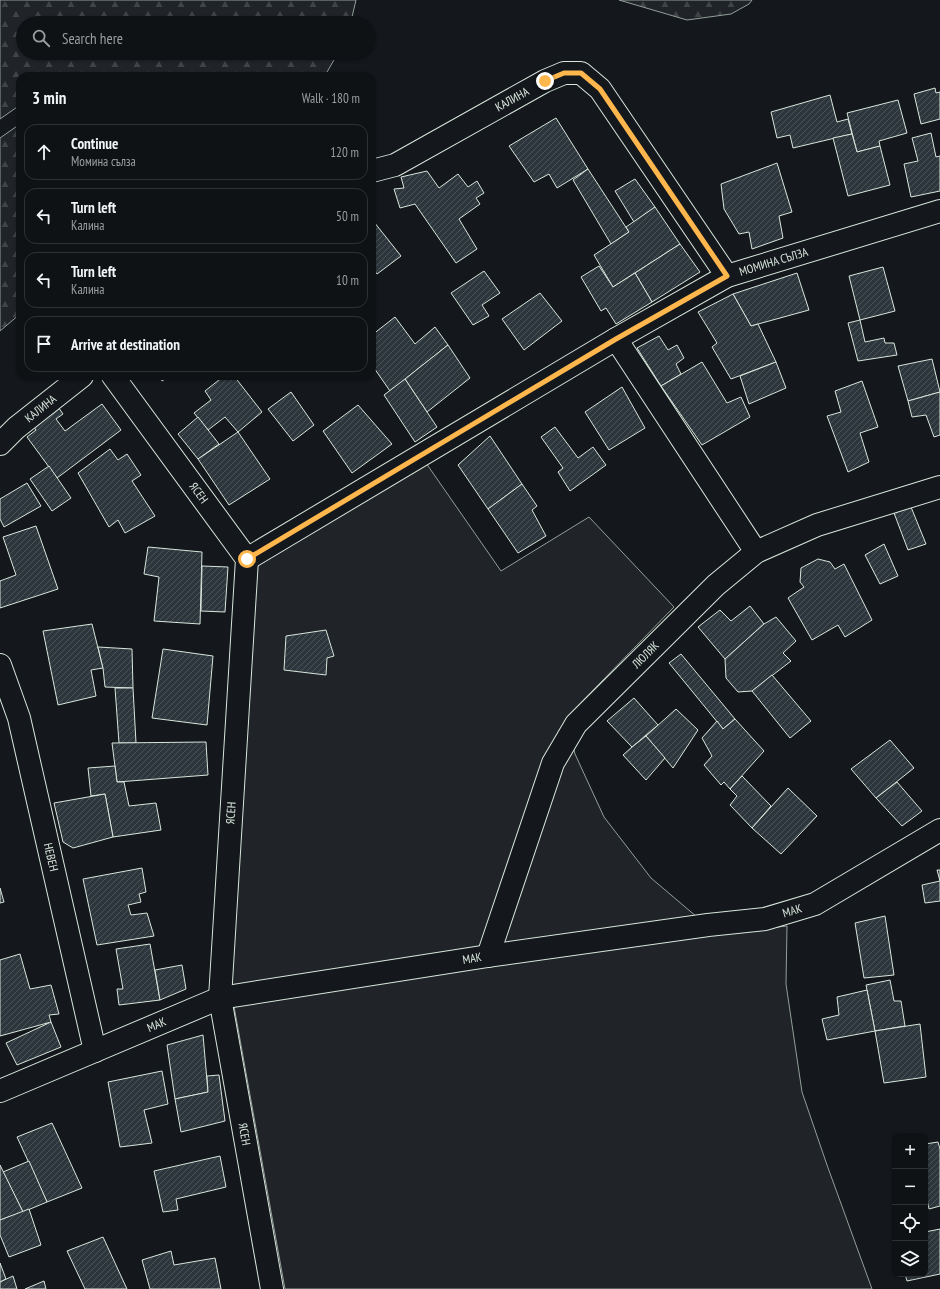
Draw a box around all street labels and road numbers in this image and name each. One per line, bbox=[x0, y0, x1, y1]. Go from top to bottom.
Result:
street label: КАЛИНА bbox=[492, 83, 532, 114]
street label: МОМИНА СЪЛЗА bbox=[737, 244, 810, 279]
street label: КАЛИНА bbox=[21, 391, 59, 425]
street label: ЯСЕН bbox=[186, 479, 212, 506]
street label: ЛЮЛЯК bbox=[628, 638, 662, 672]
street label: ЯСЕН bbox=[222, 801, 239, 825]
street label: НЕВЕН bbox=[41, 841, 62, 873]
street label: МАК bbox=[781, 900, 804, 920]
street label: МАК bbox=[461, 949, 483, 967]
street label: МАК bbox=[145, 1014, 168, 1035]
street label: ЯСЕН bbox=[235, 1122, 254, 1147]

